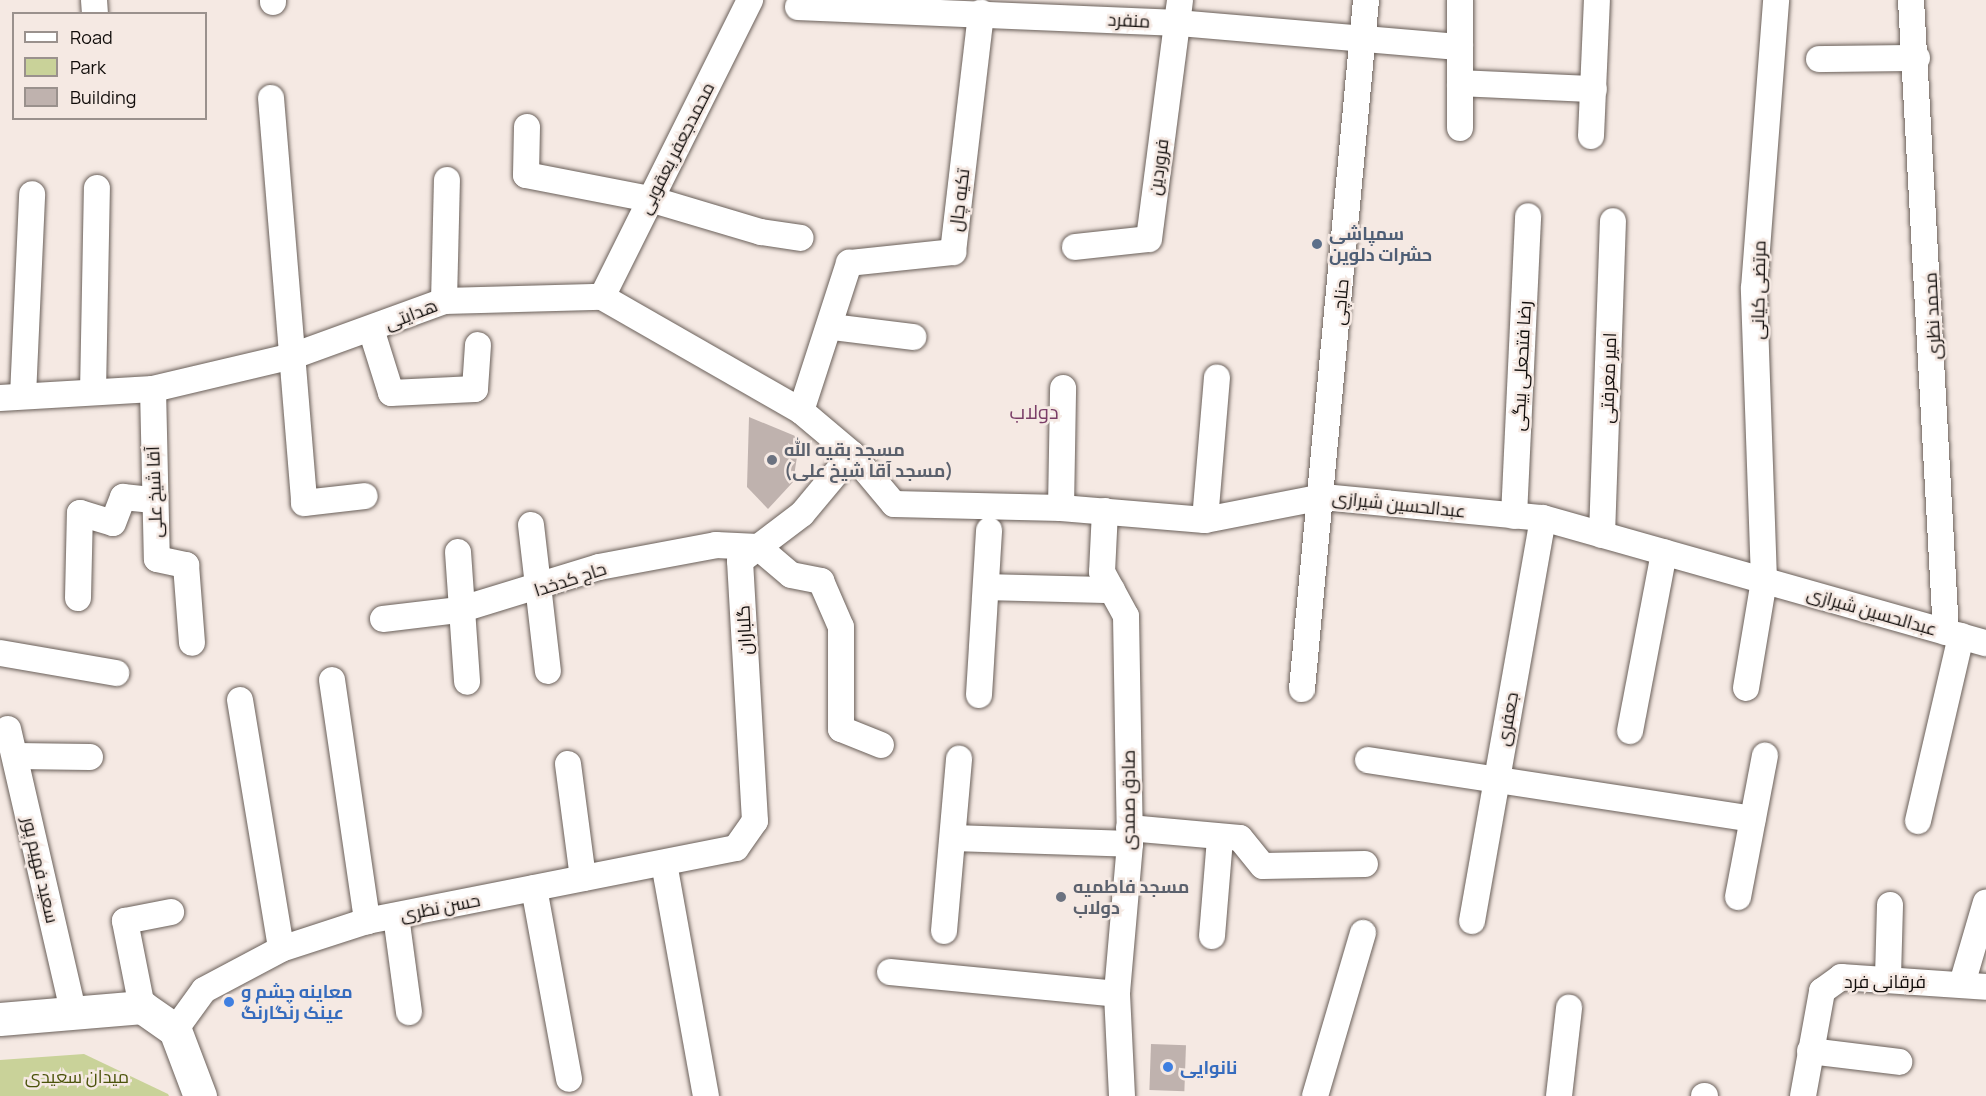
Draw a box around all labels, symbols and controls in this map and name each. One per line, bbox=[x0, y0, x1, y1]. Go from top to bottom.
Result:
street label: منفرد bbox=[1107, 8, 1151, 32]
legend bbox=[12, 12, 207, 120]
text: Road bbox=[70, 25, 113, 49]
text: Park bbox=[70, 55, 106, 79]
street label: محمدجعفر یعقوبی bbox=[633, 78, 719, 218]
text: Building bbox=[70, 85, 136, 109]
street label: فروردین bbox=[1143, 137, 1173, 197]
street label: تکیه چال bbox=[944, 167, 974, 233]
place label: سمپاشی حشرات دلوین bbox=[1329, 223, 1432, 266]
marker: سمپاشی حشرات دلوین bbox=[1310, 237, 1324, 251]
street label: مرتضی کیانی bbox=[1746, 240, 1770, 340]
street label: محمد نظری bbox=[1919, 272, 1945, 360]
street label: حناچی bbox=[1327, 278, 1353, 326]
street label: هدایتی bbox=[382, 294, 440, 334]
street label: رضا فتحعلی بیگی bbox=[1507, 300, 1535, 432]
street label: امیر معرفتی bbox=[1596, 332, 1620, 424]
district label: دولاب bbox=[1009, 399, 1059, 423]
place label: مسجد بقیه الله (مسجد آقا شیخ علی) bbox=[784, 439, 953, 482]
street label: آقا شیخ علی bbox=[142, 446, 166, 538]
marker: مسجد بقیه الله (مسجد آقا شیخ علی) bbox=[765, 453, 779, 467]
street label: عبدالحسین شیرازی bbox=[1331, 486, 1467, 522]
street label: حاج کدخدا bbox=[531, 557, 609, 601]
street label: عبدالحسین شیرازی bbox=[1804, 582, 1940, 640]
street label: گلباران bbox=[732, 605, 756, 655]
street label: جعفری bbox=[1492, 690, 1522, 748]
street label: صادق صمدی bbox=[1117, 750, 1139, 850]
street label: سعید فهیم پور bbox=[18, 815, 64, 925]
place label: مسجد فاطمیه دولاب bbox=[1073, 876, 1189, 918]
street label: حسن نظری bbox=[398, 889, 482, 925]
marker: مسجد فاطمیه دولاب bbox=[1054, 890, 1068, 904]
street label: فرقانی فرد bbox=[1844, 970, 1926, 992]
place label: معاینه چشم و عینک رنگارنگ bbox=[241, 981, 353, 1024]
marker: معاینه چشم و عینک رنگارنگ bbox=[222, 995, 236, 1009]
place label: نانوایی bbox=[1180, 1056, 1237, 1078]
marker: نانوایی bbox=[1161, 1060, 1175, 1074]
park label: میدان سعیدی bbox=[25, 1065, 129, 1087]

